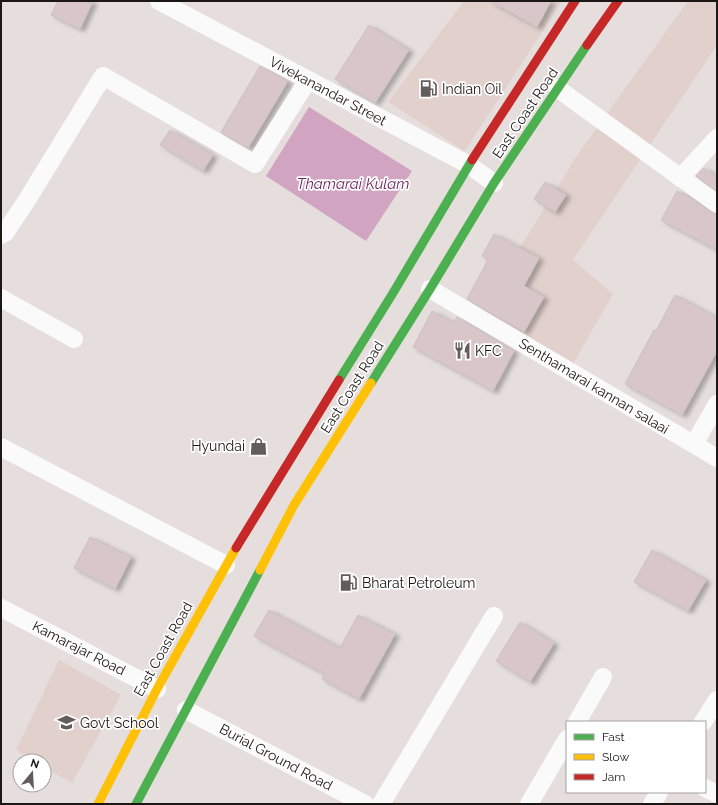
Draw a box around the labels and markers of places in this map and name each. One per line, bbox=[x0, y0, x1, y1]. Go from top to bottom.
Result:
fuel station icon: Indian Oil bbox=[419, 79, 439, 99]
place label: Indian Oil bbox=[442, 81, 502, 97]
restaurant icon: KFC bbox=[452, 341, 472, 361]
place label: KFC bbox=[475, 343, 502, 359]
shop icon: Hyundai bbox=[248, 436, 268, 456]
place label: Hyundai bbox=[191, 438, 245, 454]
fuel station icon: Bharat Petroleum bbox=[339, 573, 359, 593]
place label: Bharat Petroleum bbox=[362, 575, 475, 591]
school or university icon: Govt School bbox=[57, 713, 77, 733]
place label: Govt School bbox=[80, 715, 159, 731]

